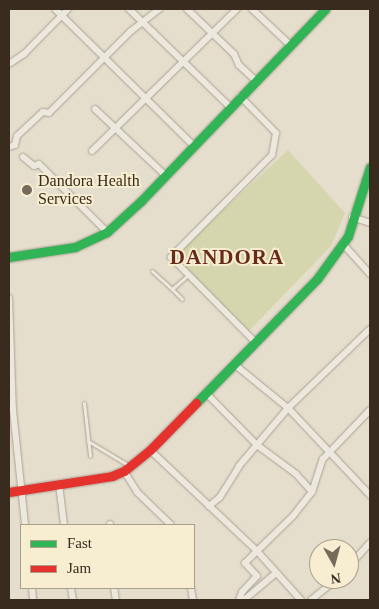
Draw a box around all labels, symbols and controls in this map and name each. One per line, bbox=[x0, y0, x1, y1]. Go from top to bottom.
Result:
place label: Dandora Health Services bbox=[38, 171, 140, 209]
marker: Dandora Health Services bbox=[20, 183, 34, 197]
district label: DANDORA bbox=[169, 244, 285, 270]
legend bbox=[20, 524, 195, 589]
text: Fast bbox=[67, 535, 92, 551]
north arrow bbox=[309, 539, 359, 589]
text: Jam bbox=[67, 560, 91, 576]
text: N bbox=[330, 570, 342, 586]

